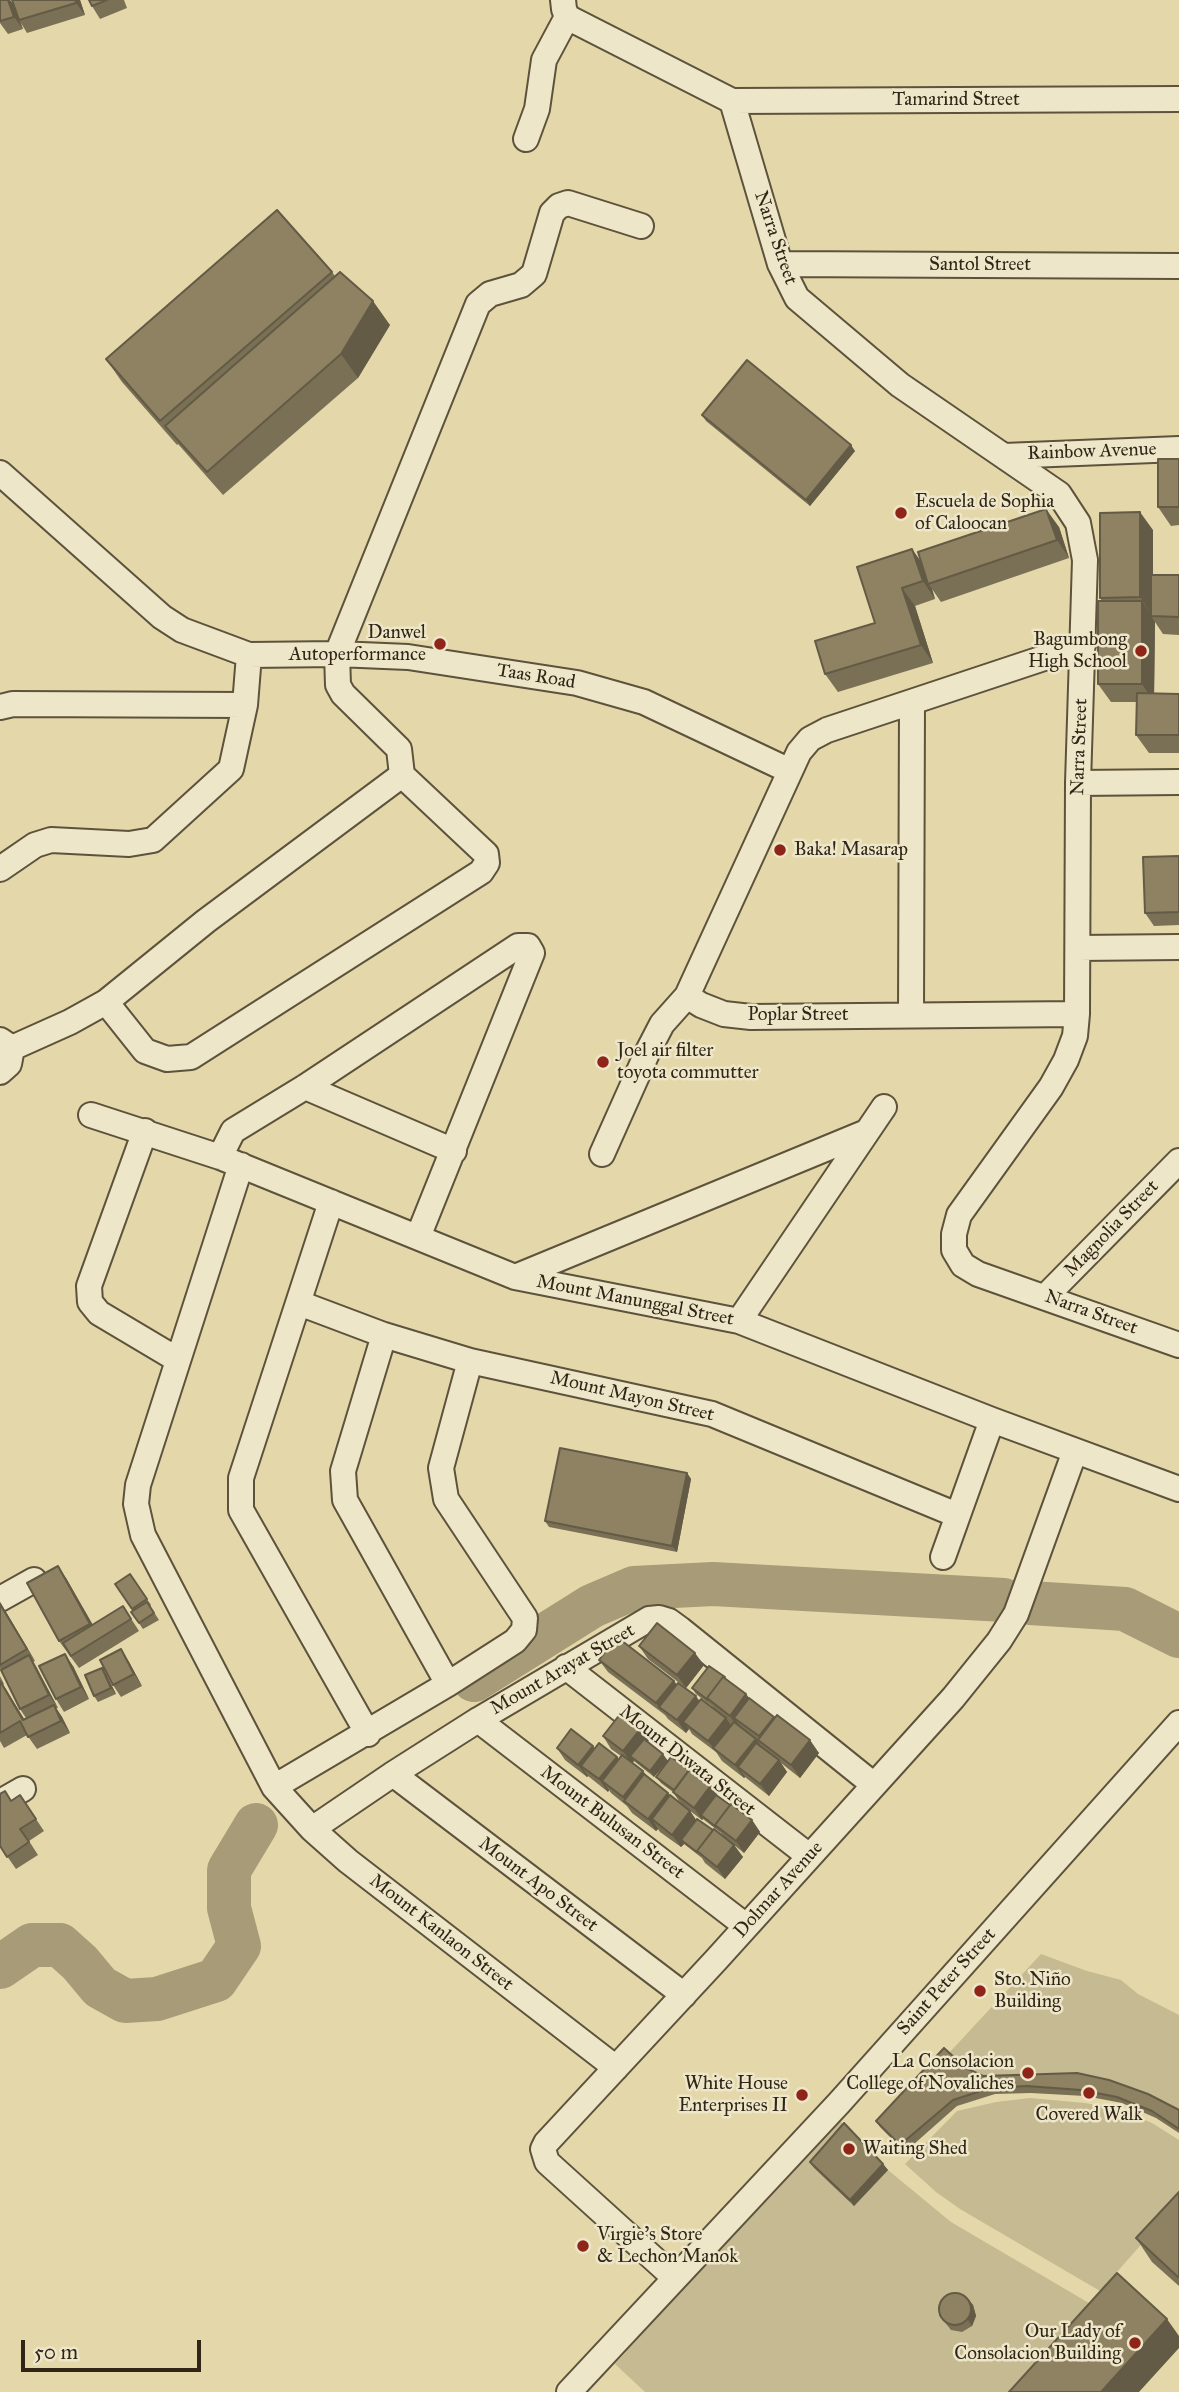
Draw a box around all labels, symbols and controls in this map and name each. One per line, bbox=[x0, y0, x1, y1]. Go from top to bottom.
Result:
street label: Tamarind Street bbox=[892, 89, 1020, 111]
street label: Narra Street bbox=[748, 188, 802, 288]
street label: Santol Street bbox=[929, 254, 1031, 276]
street label: Rainbow Avenue bbox=[1027, 438, 1157, 466]
place label: Escuela de Sophia of Caloocan bbox=[915, 491, 1054, 535]
marker: Escuela de Sophia of Caloocan bbox=[893, 505, 909, 521]
place label: Danwel Autoperformance bbox=[289, 622, 426, 666]
place label: Bagumbong High School bbox=[1028, 629, 1127, 673]
marker: Danwel Autoperformance bbox=[432, 636, 448, 652]
marker: Bagumbong High School bbox=[1133, 643, 1149, 659]
street label: Taas Road bbox=[495, 660, 577, 694]
street label: Narra Street bbox=[1067, 698, 1093, 796]
place label: Baka! Masarap bbox=[794, 839, 908, 861]
marker: Baka! Masarap bbox=[772, 842, 788, 858]
street label: Poplar Street bbox=[747, 1004, 849, 1026]
place label: Joel air filter toyota commutter bbox=[617, 1040, 759, 1084]
marker: Joel air filter toyota commutter bbox=[595, 1054, 611, 1070]
street label: Magnolia Street bbox=[1060, 1176, 1164, 1282]
street label: Mount Manunggal Street bbox=[534, 1271, 736, 1331]
street label: Narra Street bbox=[1041, 1286, 1141, 1340]
street label: Mount Mayon Street bbox=[548, 1367, 716, 1427]
street label: Mount Arayat Street bbox=[487, 1619, 639, 1721]
street label: Mount Diwata Street bbox=[614, 1701, 760, 1821]
street label: Mount Bulusan Street bbox=[535, 1761, 689, 1885]
street label: Mount Apo Street bbox=[474, 1833, 602, 1937]
street label: Dolmar Avenue bbox=[730, 1837, 828, 1943]
street label: Mount Kanlaon Street bbox=[364, 1870, 518, 1996]
street label: Saint Peter Street bbox=[893, 1924, 1001, 2040]
place label: Sto. Niño Building bbox=[994, 1969, 1071, 2013]
marker: Sto. Niño Building bbox=[972, 1983, 988, 1999]
place label: La Consolacion College of Novaliches bbox=[846, 2051, 1014, 2095]
marker: La Consolacion College of Novaliches bbox=[1020, 2065, 1036, 2081]
place label: White House Enterprises II bbox=[678, 2073, 788, 2117]
marker: Covered Walk bbox=[1081, 2085, 1097, 2101]
marker: White House Enterprises II bbox=[794, 2087, 810, 2103]
place label: Covered Walk bbox=[1036, 2104, 1142, 2126]
place label: Waiting Shed bbox=[863, 2138, 967, 2160]
marker: Waiting Shed bbox=[841, 2141, 857, 2157]
place label: Virgie's Store & Lechon Manok bbox=[597, 2224, 738, 2268]
marker: Virgie's Store & Lechon Manok bbox=[575, 2238, 591, 2254]
place label: Our Lady of Consolacion Building bbox=[954, 2321, 1121, 2365]
scale bar bbox=[24, 2326, 205, 2370]
marker: Our Lady of Consolacion Building bbox=[1127, 2335, 1143, 2351]
text: 50 m bbox=[34, 2339, 78, 2365]

